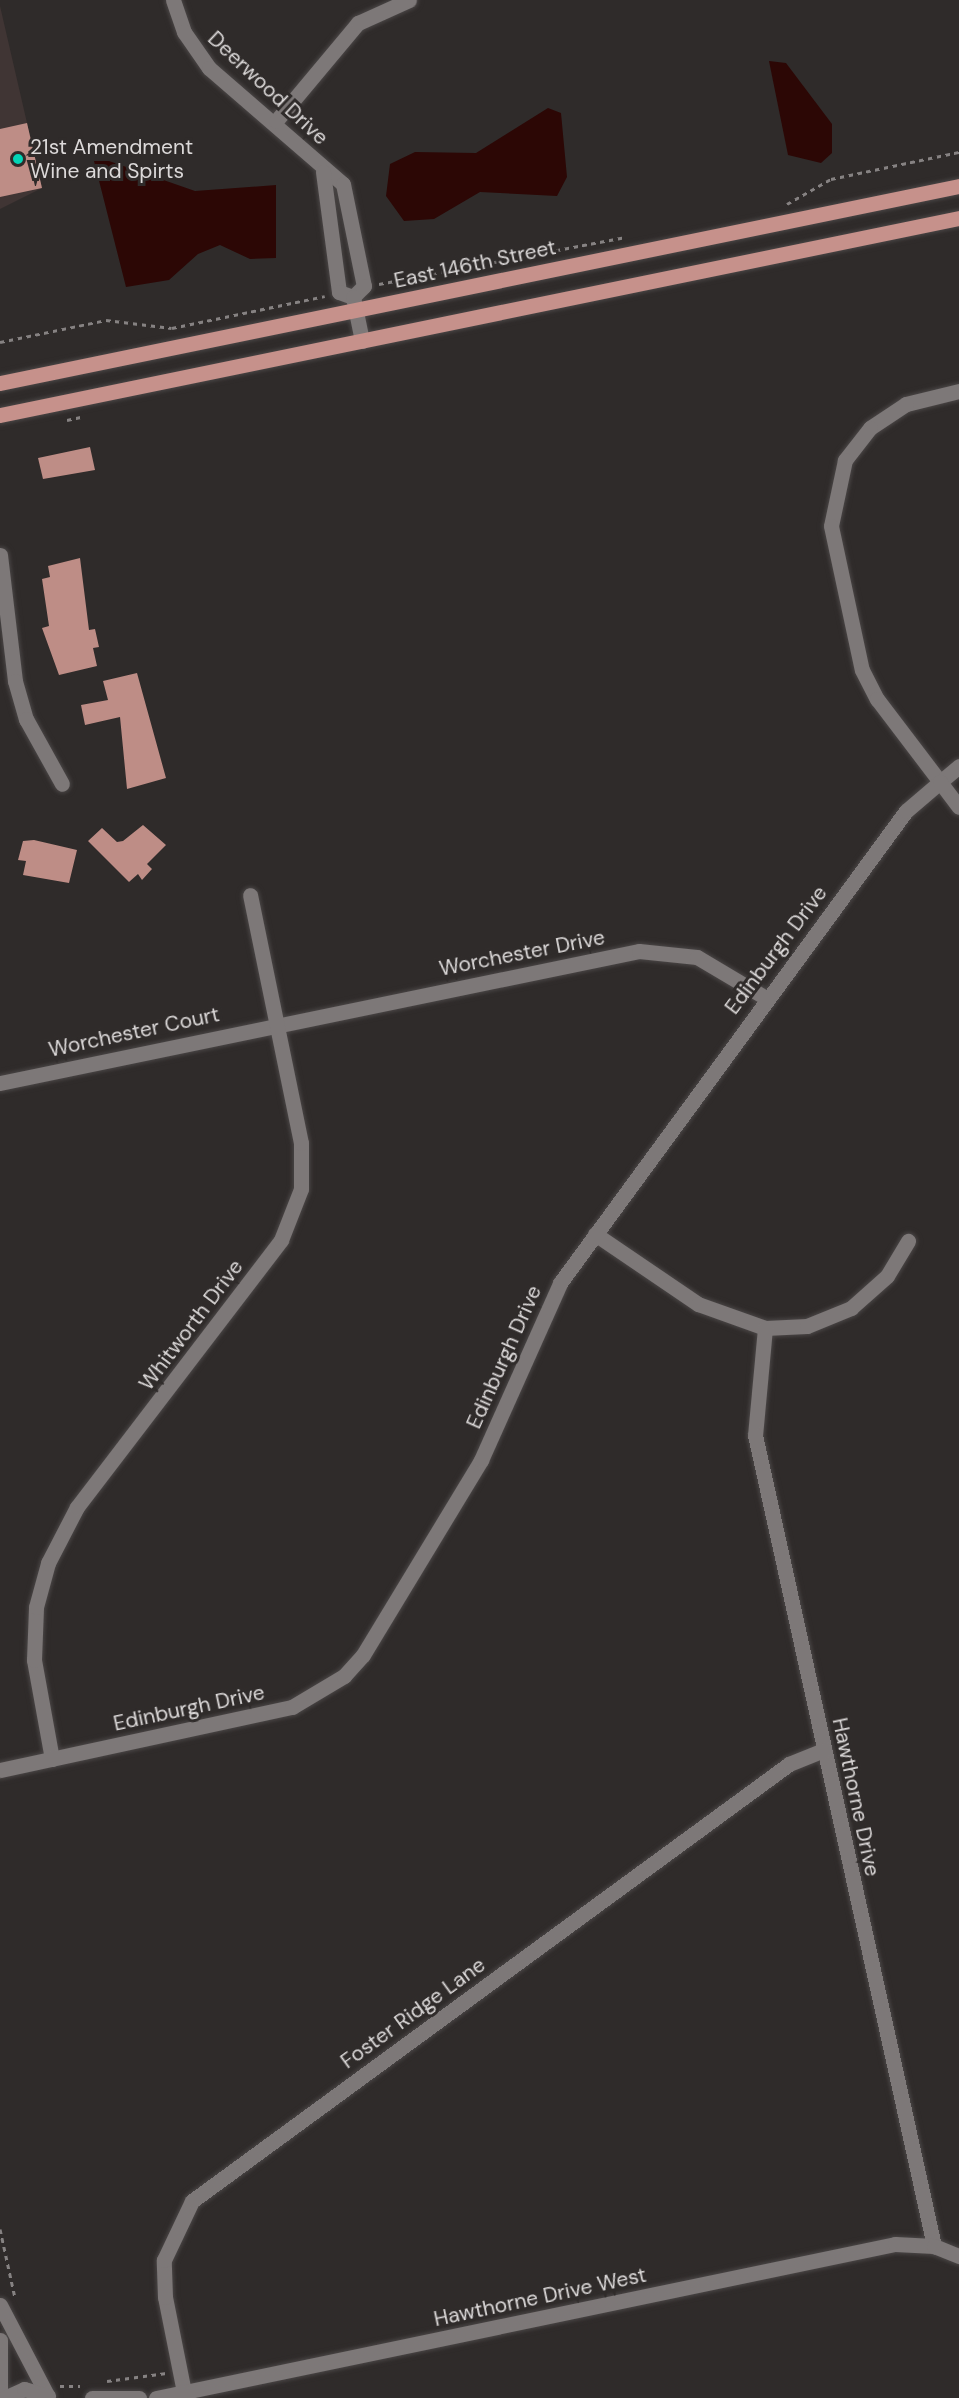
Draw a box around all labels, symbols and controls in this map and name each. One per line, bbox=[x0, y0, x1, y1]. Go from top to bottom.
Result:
street label: Deerwood Drive bbox=[203, 26, 333, 150]
place label: 21st Amendment Wine and Spirts bbox=[30, 134, 193, 184]
marker: 21st Amendment Wine and Spirts bbox=[11, 152, 25, 166]
street label: East 146th Street bbox=[392, 235, 558, 293]
street label: Edinburgh Drive bbox=[720, 881, 832, 1019]
street label: Worchester Drive bbox=[437, 925, 607, 981]
street label: Worchester Court bbox=[46, 1002, 222, 1062]
street label: Whitworth Drive bbox=[134, 1255, 248, 1395]
street label: Edinburgh Drive bbox=[461, 1282, 547, 1432]
street label: Edinburgh Drive bbox=[111, 1680, 267, 1736]
street label: Hawthorne Drive bbox=[827, 1715, 885, 1879]
street label: Foster Ridge Lane bbox=[336, 1952, 490, 2074]
street label: Hawthorne Drive West bbox=[432, 2262, 648, 2332]

